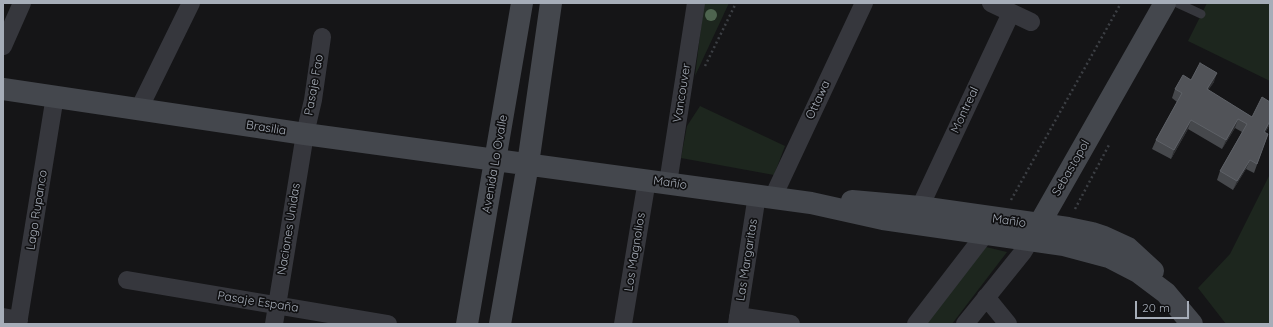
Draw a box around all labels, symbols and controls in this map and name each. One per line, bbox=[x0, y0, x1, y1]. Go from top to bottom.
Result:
street label: Pasaje Fao bbox=[302, 53, 326, 117]
street label: Vancouver bbox=[670, 62, 694, 124]
street label: Ottawa bbox=[803, 78, 833, 122]
street label: Montreal bbox=[948, 85, 982, 135]
street label: Avenida Lo Ovalle bbox=[479, 114, 511, 214]
street label: Brasilia bbox=[245, 118, 287, 138]
street label: Sebastopol bbox=[1049, 137, 1093, 199]
street label: Lago Rupanco bbox=[24, 169, 50, 251]
street label: Mañío bbox=[652, 174, 688, 192]
street label: Naciones Unidas bbox=[275, 182, 303, 276]
street label: Los Magnolios bbox=[622, 212, 648, 292]
street label: Mañío bbox=[991, 212, 1027, 230]
street label: Las Margaritas bbox=[733, 218, 761, 302]
street label: Pasaje España bbox=[216, 288, 300, 316]
scale bar bbox=[1137, 293, 1191, 319]
text: 20 m bbox=[1142, 300, 1170, 315]

